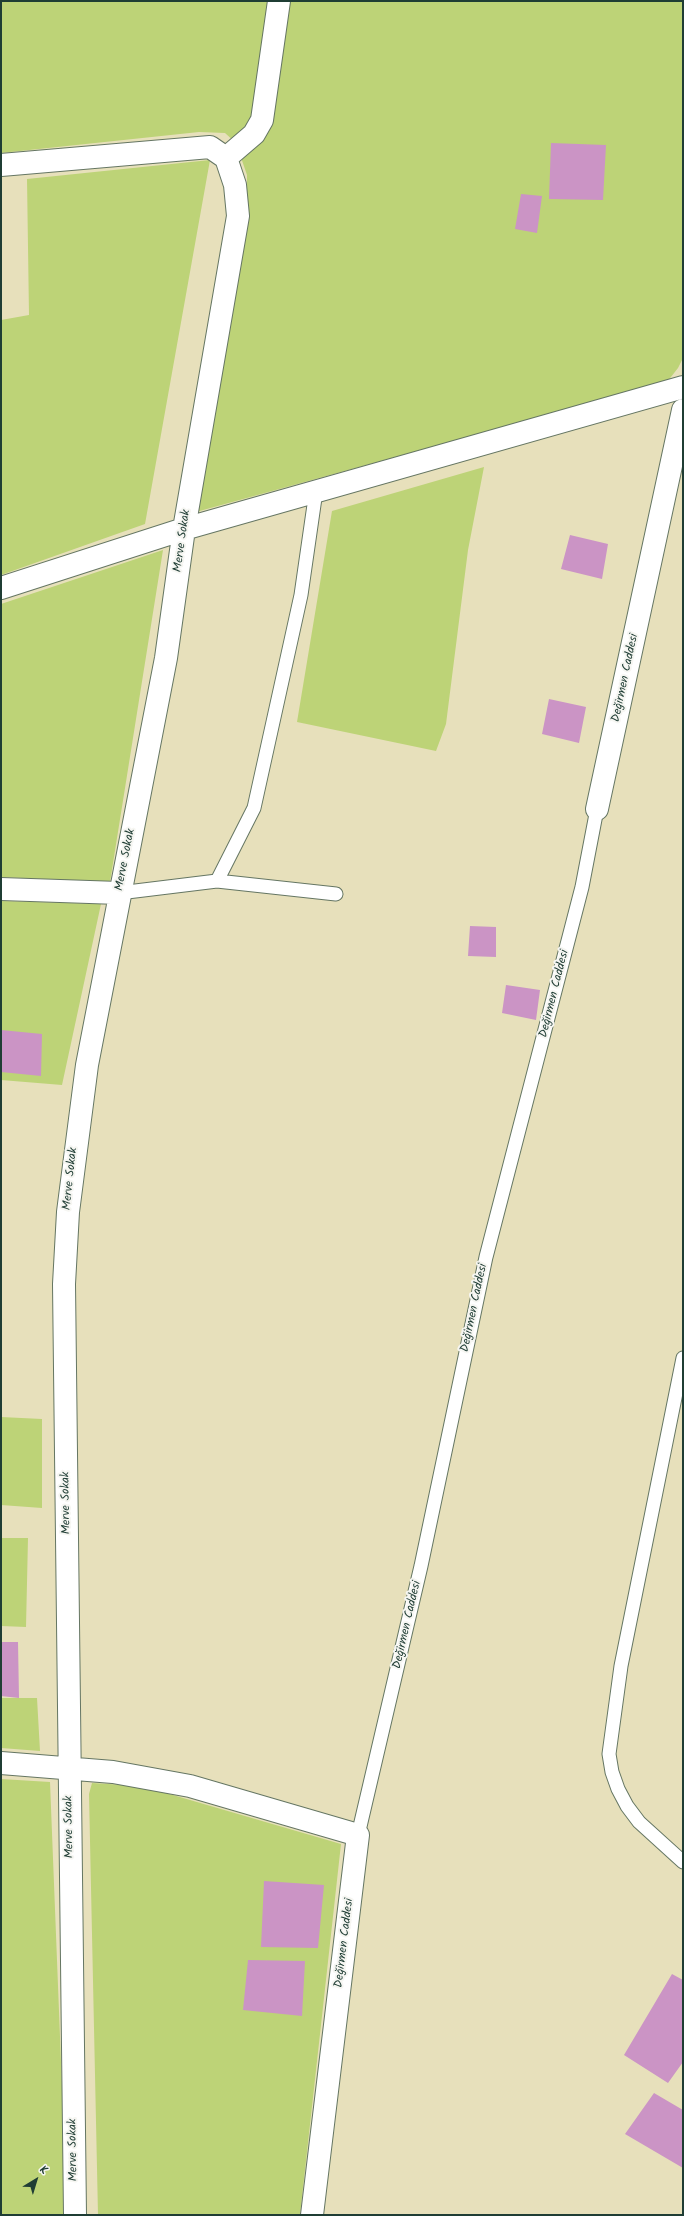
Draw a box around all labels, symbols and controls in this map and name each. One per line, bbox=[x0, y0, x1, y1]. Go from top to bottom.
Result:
street label: Merve Sokak bbox=[171, 509, 195, 573]
street label: Değirmen Caddesi bbox=[610, 633, 642, 723]
street label: Merve Sokak bbox=[113, 828, 139, 892]
street label: Değirmen Caddesi bbox=[537, 949, 573, 1039]
street label: Merve Sokak bbox=[61, 1147, 81, 1211]
street label: Değirmen Caddesi bbox=[459, 1263, 491, 1353]
street label: Merve Sokak bbox=[59, 1471, 75, 1535]
street label: Değirmen Caddesi bbox=[391, 1580, 425, 1670]
street label: Merve Sokak bbox=[62, 1795, 78, 1859]
street label: Değirmen Caddesi bbox=[332, 1897, 358, 1989]
street label: Merve Sokak bbox=[66, 2118, 82, 2182]
north arrow bbox=[16, 2160, 56, 2200]
text: K bbox=[35, 2161, 52, 2180]

